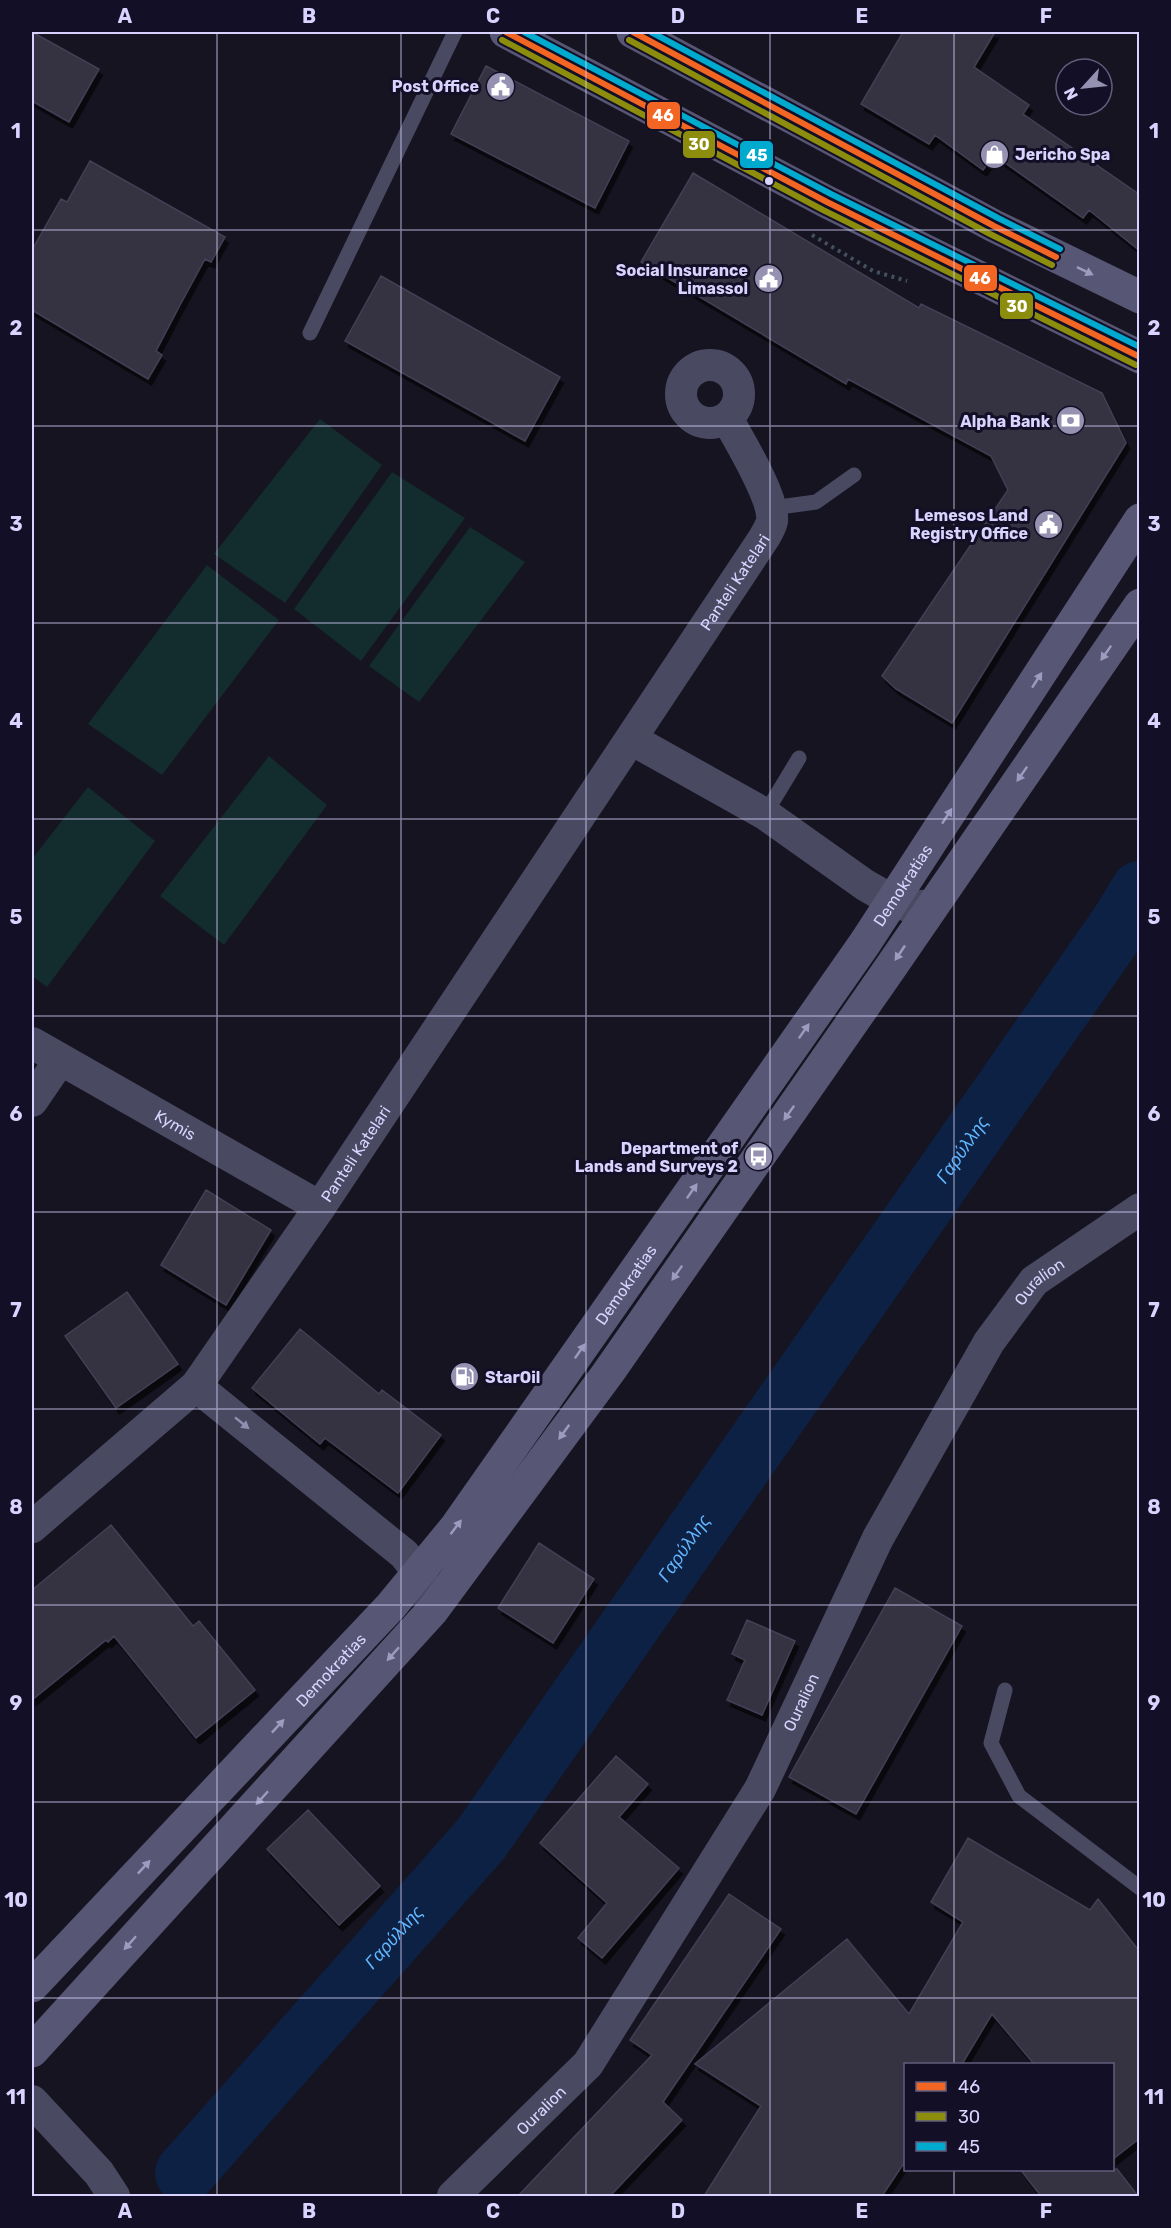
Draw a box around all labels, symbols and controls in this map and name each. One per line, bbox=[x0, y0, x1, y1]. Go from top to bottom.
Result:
text: A bbox=[118, 4, 133, 28]
text: B bbox=[302, 4, 316, 28]
text: C bbox=[486, 4, 500, 28]
text: D bbox=[671, 4, 685, 28]
text: E bbox=[856, 4, 868, 28]
text: F bbox=[1040, 4, 1052, 28]
north arrow bbox=[1054, 57, 1114, 117]
public building icon: Post Office bbox=[484, 70, 516, 102]
place label: Post Office bbox=[392, 77, 479, 96]
text: N bbox=[1060, 84, 1082, 103]
line badge: 46 bbox=[646, 101, 681, 130]
text: 46 bbox=[652, 106, 674, 125]
text: 1 bbox=[11, 119, 21, 143]
text: 1 bbox=[1149, 119, 1159, 143]
line badge: 30 bbox=[682, 130, 716, 159]
text: 30 bbox=[688, 135, 710, 154]
shop icon: Jericho Spa bbox=[978, 138, 1010, 170]
line badge: 45 bbox=[739, 140, 774, 169]
place label: Jericho Spa bbox=[1015, 145, 1110, 164]
text: 45 bbox=[746, 146, 768, 165]
unlabelled marker bbox=[763, 175, 775, 187]
place label: Social Insurance Limassol bbox=[616, 261, 748, 298]
public building icon: Social Insurance Limassol bbox=[753, 263, 785, 295]
line badge: 46 bbox=[963, 264, 998, 292]
one-way arrow bbox=[1076, 266, 1093, 275]
text: 46 bbox=[969, 269, 991, 288]
line badge: 30 bbox=[999, 292, 1034, 320]
text: 30 bbox=[1006, 297, 1028, 316]
text: 2 bbox=[10, 316, 23, 340]
text: 2 bbox=[1148, 316, 1161, 340]
bank icon: Alpha Bank bbox=[1055, 405, 1087, 437]
place label: Alpha Bank bbox=[960, 412, 1051, 431]
place label: Lemesos Land Registry Office bbox=[910, 506, 1028, 543]
public building icon: Lemesos Land Registry Office bbox=[1033, 508, 1065, 540]
text: 3 bbox=[9, 512, 23, 536]
text: 3 bbox=[1147, 512, 1161, 536]
street label: Panteli Katelari bbox=[696, 531, 774, 634]
one-way arrow bbox=[1101, 645, 1112, 661]
one-way arrow bbox=[1031, 672, 1042, 688]
text: 4 bbox=[9, 709, 23, 733]
text: 4 bbox=[1147, 709, 1161, 733]
one-way arrow bbox=[1017, 766, 1028, 782]
one-way arrow bbox=[941, 808, 952, 824]
street label: Demokratias bbox=[870, 841, 936, 930]
text: 5 bbox=[10, 905, 23, 929]
text: 5 bbox=[1148, 905, 1161, 929]
one-way arrow bbox=[895, 945, 906, 961]
one-way arrow bbox=[798, 1024, 810, 1040]
text: 6 bbox=[9, 1102, 23, 1126]
street label: Panteli Katelari bbox=[317, 1102, 395, 1206]
text: 6 bbox=[1147, 1102, 1161, 1126]
one-way arrow bbox=[784, 1105, 795, 1121]
street label: Kymis bbox=[151, 1106, 199, 1144]
water label: Γαρύλλης bbox=[931, 1112, 994, 1188]
place label: Department of Lands and Surveys 2 bbox=[575, 1139, 739, 1176]
bus stop icon: Department of Lands and Surveys 2 bbox=[743, 1141, 775, 1173]
one-way arrow bbox=[686, 1183, 697, 1199]
street label: Demokratias bbox=[592, 1241, 661, 1329]
street label: Ouralion bbox=[1010, 1254, 1068, 1309]
one-way arrow bbox=[672, 1265, 683, 1281]
text: 7 bbox=[10, 1298, 22, 1322]
text: 7 bbox=[1148, 1298, 1160, 1322]
one-way arrow bbox=[574, 1343, 586, 1359]
fuel station icon: StarOil bbox=[448, 1361, 480, 1393]
place label: StarOil bbox=[485, 1368, 540, 1387]
one-way arrow bbox=[234, 1416, 250, 1429]
one-way arrow bbox=[558, 1423, 570, 1439]
text: 8 bbox=[9, 1495, 23, 1519]
text: 8 bbox=[1147, 1495, 1161, 1519]
water label: Γαρύλλης bbox=[653, 1510, 715, 1586]
one-way arrow bbox=[449, 1520, 461, 1535]
street label: Demokratias bbox=[292, 1630, 370, 1711]
one-way arrow bbox=[387, 1646, 400, 1661]
street label: Ouralion bbox=[779, 1670, 823, 1735]
text: 9 bbox=[10, 1691, 23, 1715]
text: 9 bbox=[1148, 1691, 1161, 1715]
one-way arrow bbox=[271, 1718, 285, 1733]
one-way arrow bbox=[255, 1791, 269, 1805]
one-way arrow bbox=[137, 1860, 151, 1875]
text: 10 bbox=[4, 1888, 28, 1912]
text: 10 bbox=[1142, 1888, 1166, 1912]
water label: Γαρύλλης bbox=[360, 1901, 428, 1973]
one-way arrow bbox=[123, 1935, 137, 1950]
legend bbox=[904, 2063, 1114, 2171]
text: 46 bbox=[958, 2076, 980, 2098]
street label: Ouralion bbox=[513, 2082, 570, 2139]
text: 11 bbox=[6, 2085, 26, 2109]
text: 11 bbox=[1144, 2085, 1164, 2109]
text: 30 bbox=[958, 2106, 980, 2128]
text: 45 bbox=[958, 2136, 980, 2158]
text: A bbox=[118, 2199, 133, 2223]
text: B bbox=[302, 2199, 316, 2223]
text: C bbox=[486, 2199, 500, 2223]
text: D bbox=[671, 2199, 685, 2223]
text: E bbox=[856, 2199, 868, 2223]
text: F bbox=[1040, 2199, 1052, 2223]

